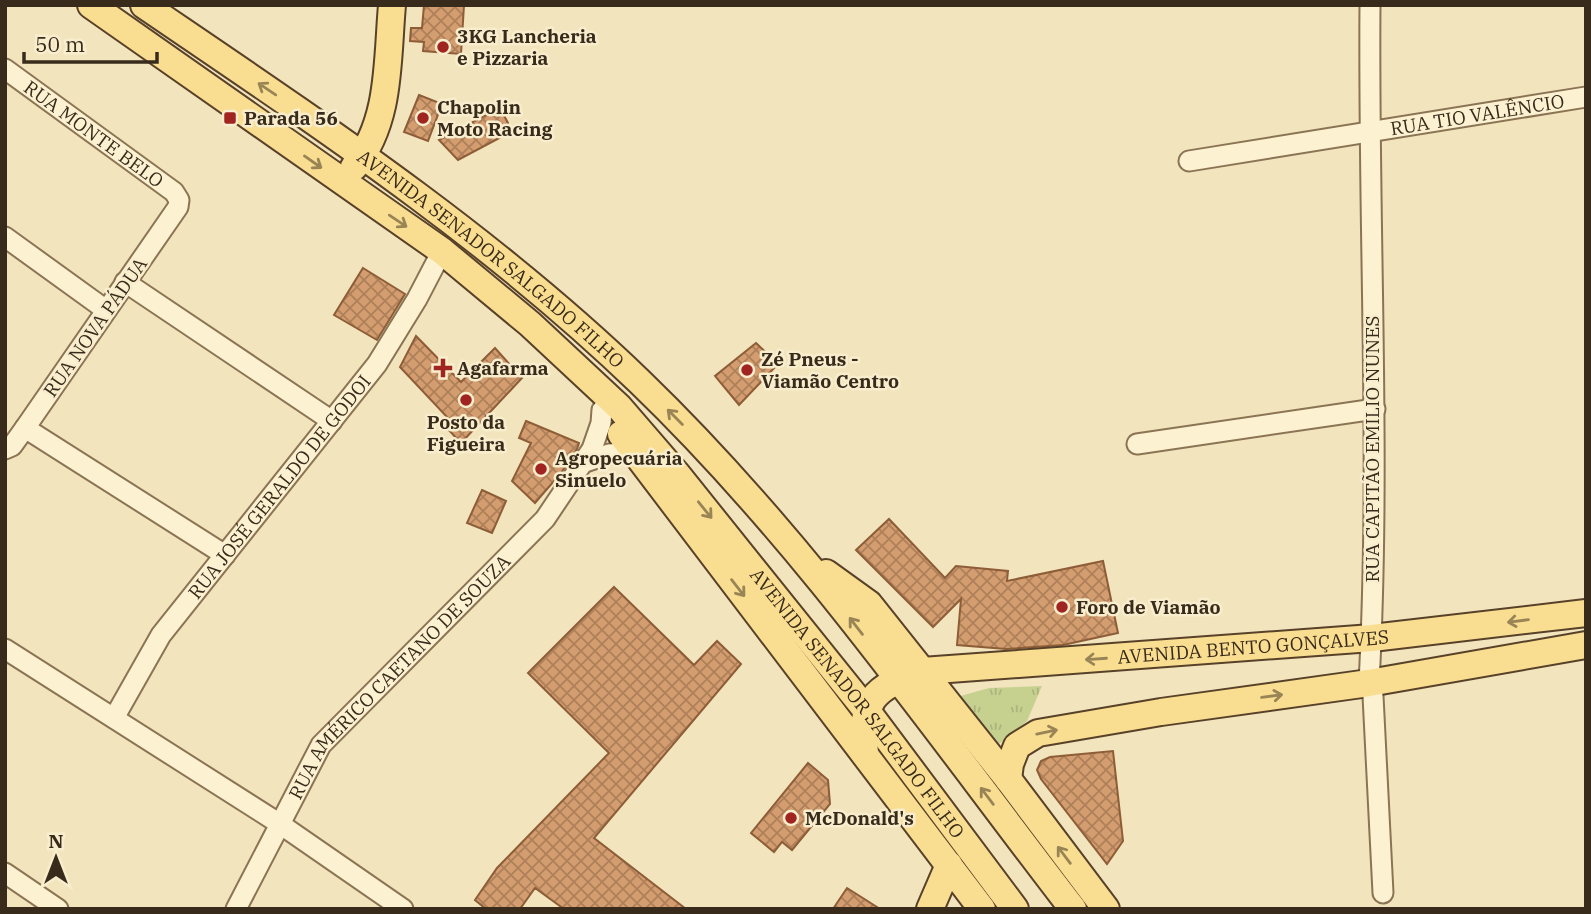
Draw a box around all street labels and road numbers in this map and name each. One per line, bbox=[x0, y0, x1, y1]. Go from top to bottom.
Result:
street label: RUA MONTE BELO bbox=[19, 75, 169, 193]
street label: RUA TIO VALÊNCIO bbox=[1388, 89, 1566, 140]
street label: AVENIDA SENADOR SALGADO FILHO bbox=[353, 144, 629, 373]
street label: RUA NOVA PÁDUA bbox=[38, 253, 152, 401]
street label: RUA CAPITÃO EMILIO NUNES bbox=[1360, 316, 1384, 583]
street label: RUA JOSÉ GERALDO DE GODOI bbox=[183, 370, 376, 604]
street label: RUA AMÉRICO CAETANO DE SOUZA bbox=[283, 549, 515, 803]
street label: AVENIDA SENADOR SALGADO FILHO bbox=[745, 563, 970, 843]
street label: AVENIDA BENTO GONÇALVES bbox=[1117, 624, 1390, 669]

